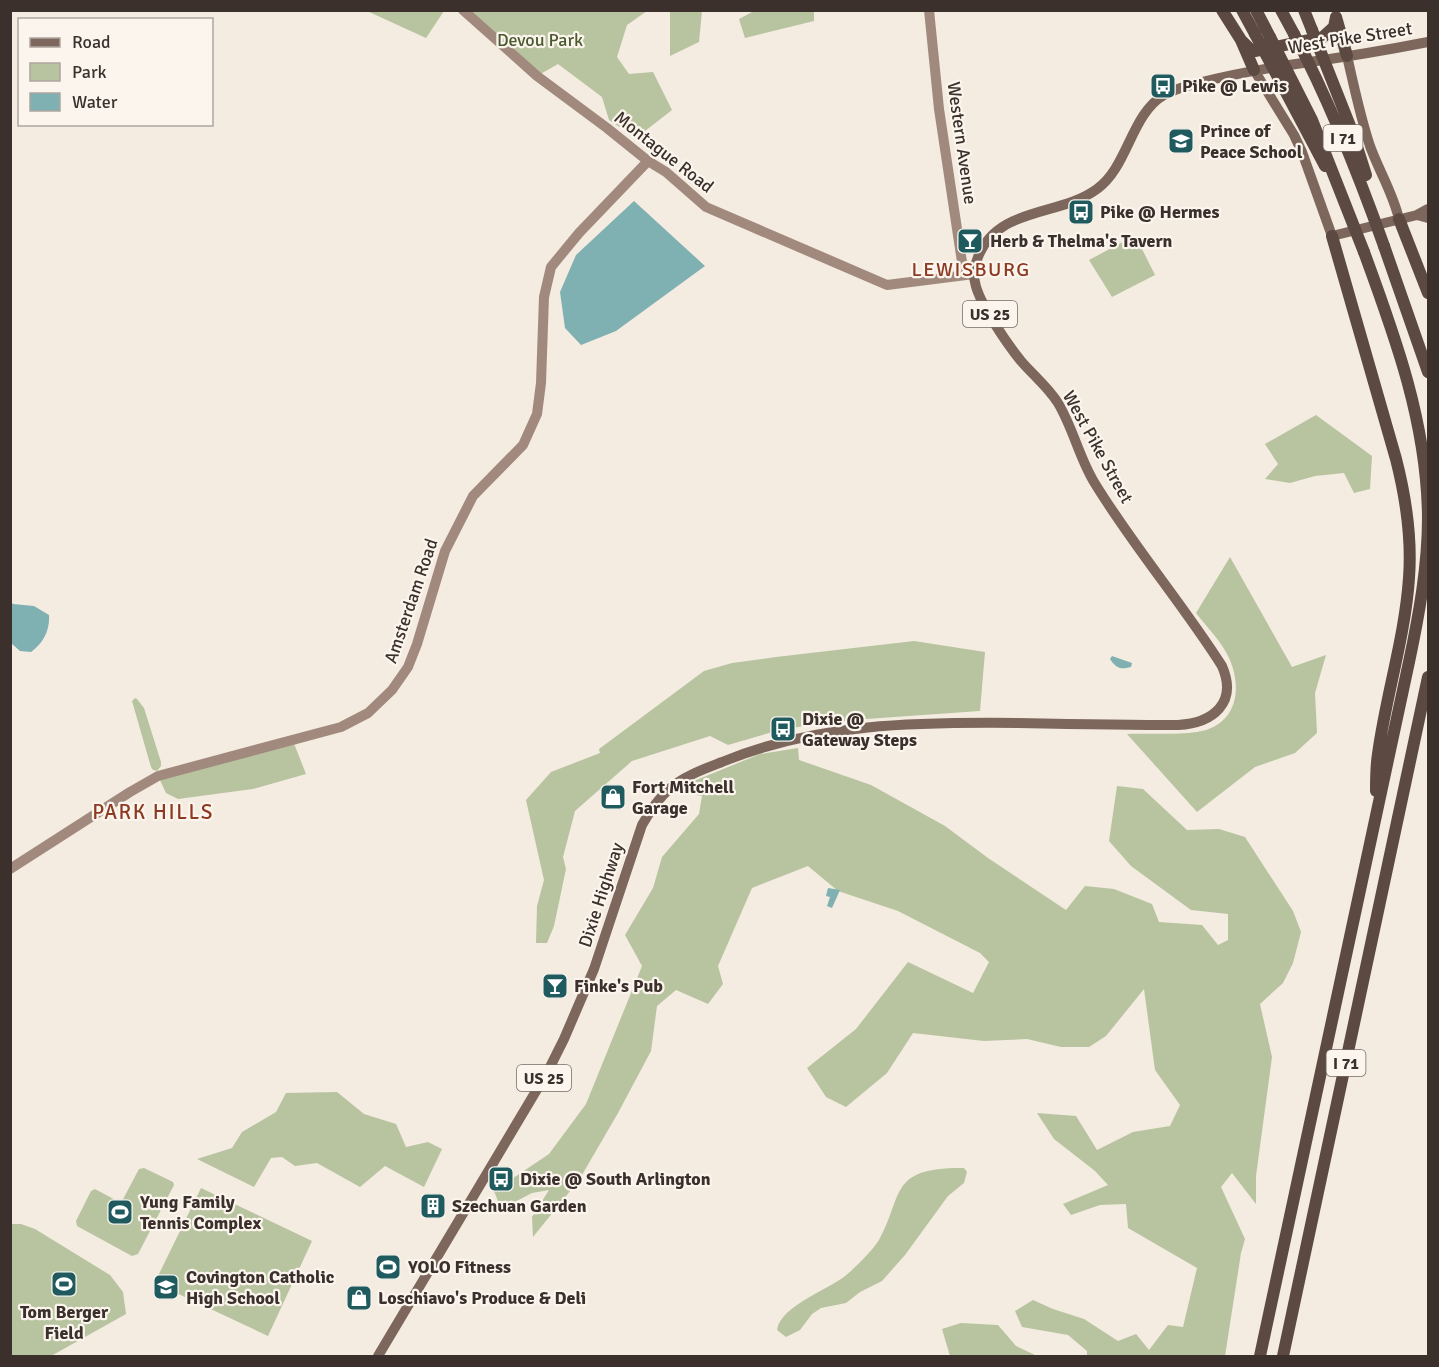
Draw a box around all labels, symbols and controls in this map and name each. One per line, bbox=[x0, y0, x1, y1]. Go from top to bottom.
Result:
street label: West Pike Street bbox=[1286, 17, 1414, 59]
legend bbox=[18, 18, 213, 126]
park label: Devou Park bbox=[497, 29, 583, 51]
text: Road bbox=[72, 31, 111, 53]
text: Park bbox=[72, 61, 107, 83]
bus stop icon: Pike @ Lewis bbox=[1148, 71, 1178, 101]
place label: Pike @ Lewis bbox=[1182, 75, 1287, 97]
street label: Western Avenue bbox=[943, 80, 981, 206]
text: Water bbox=[72, 91, 118, 113]
street label: Montague Road bbox=[610, 106, 718, 198]
place label: Prince of Peace School bbox=[1200, 120, 1303, 163]
road number: I 71 bbox=[1324, 125, 1362, 151]
school or university icon: Prince of Peace School bbox=[1166, 126, 1196, 156]
bus stop icon: Pike @ Hermes bbox=[1066, 197, 1096, 227]
place label: Pike @ Hermes bbox=[1100, 201, 1220, 223]
bar icon: Herb & Thelma's Tavern bbox=[955, 226, 985, 256]
place label: Herb & Thelma's Tavern bbox=[990, 230, 1173, 252]
district label: LEWISBURG bbox=[911, 257, 1031, 282]
road number: US 25 bbox=[963, 301, 1017, 327]
street label: West Pike Street bbox=[1058, 387, 1138, 507]
street label: Amsterdam Road bbox=[379, 536, 443, 666]
place label: Dixie @ Gateway Steps bbox=[802, 708, 917, 751]
bus stop icon: Dixie @ Gateway Steps bbox=[768, 714, 798, 744]
place label: Fort Mitchell Garage bbox=[632, 776, 735, 819]
shop icon: Fort Mitchell Garage bbox=[598, 782, 628, 812]
district label: PARK HILLS bbox=[92, 799, 214, 825]
street label: Dixie Highway bbox=[574, 839, 628, 950]
bar icon: Finke's Pub bbox=[540, 971, 570, 1001]
place label: Finke's Pub bbox=[574, 975, 663, 997]
road number: I 71 bbox=[1326, 1050, 1366, 1076]
road number: US 25 bbox=[517, 1065, 571, 1091]
bus stop icon: Dixie @ South Arlington bbox=[486, 1164, 516, 1194]
place label: Dixie @ South Arlington bbox=[520, 1168, 711, 1190]
place label: Yung Family Tennis Complex bbox=[139, 1191, 261, 1234]
building icon: Szechuan Garden bbox=[418, 1191, 448, 1221]
place label: Szechuan Garden bbox=[452, 1195, 587, 1217]
sports icon: Yung Family Tennis Complex bbox=[105, 1197, 135, 1227]
sports icon: YOLO Fitness bbox=[373, 1252, 403, 1282]
place label: YOLO Fitness bbox=[407, 1256, 511, 1278]
place label: Covington Catholic High School bbox=[186, 1266, 335, 1309]
sports icon: Tom Berger Field bbox=[49, 1269, 79, 1299]
school or university icon: Covington Catholic High School bbox=[151, 1272, 181, 1302]
shop icon: Loschiavo's Produce & Deli bbox=[344, 1283, 374, 1313]
place label: Loschiavo's Produce & Deli bbox=[378, 1287, 586, 1309]
place label: Tom Berger Field bbox=[20, 1301, 109, 1344]

